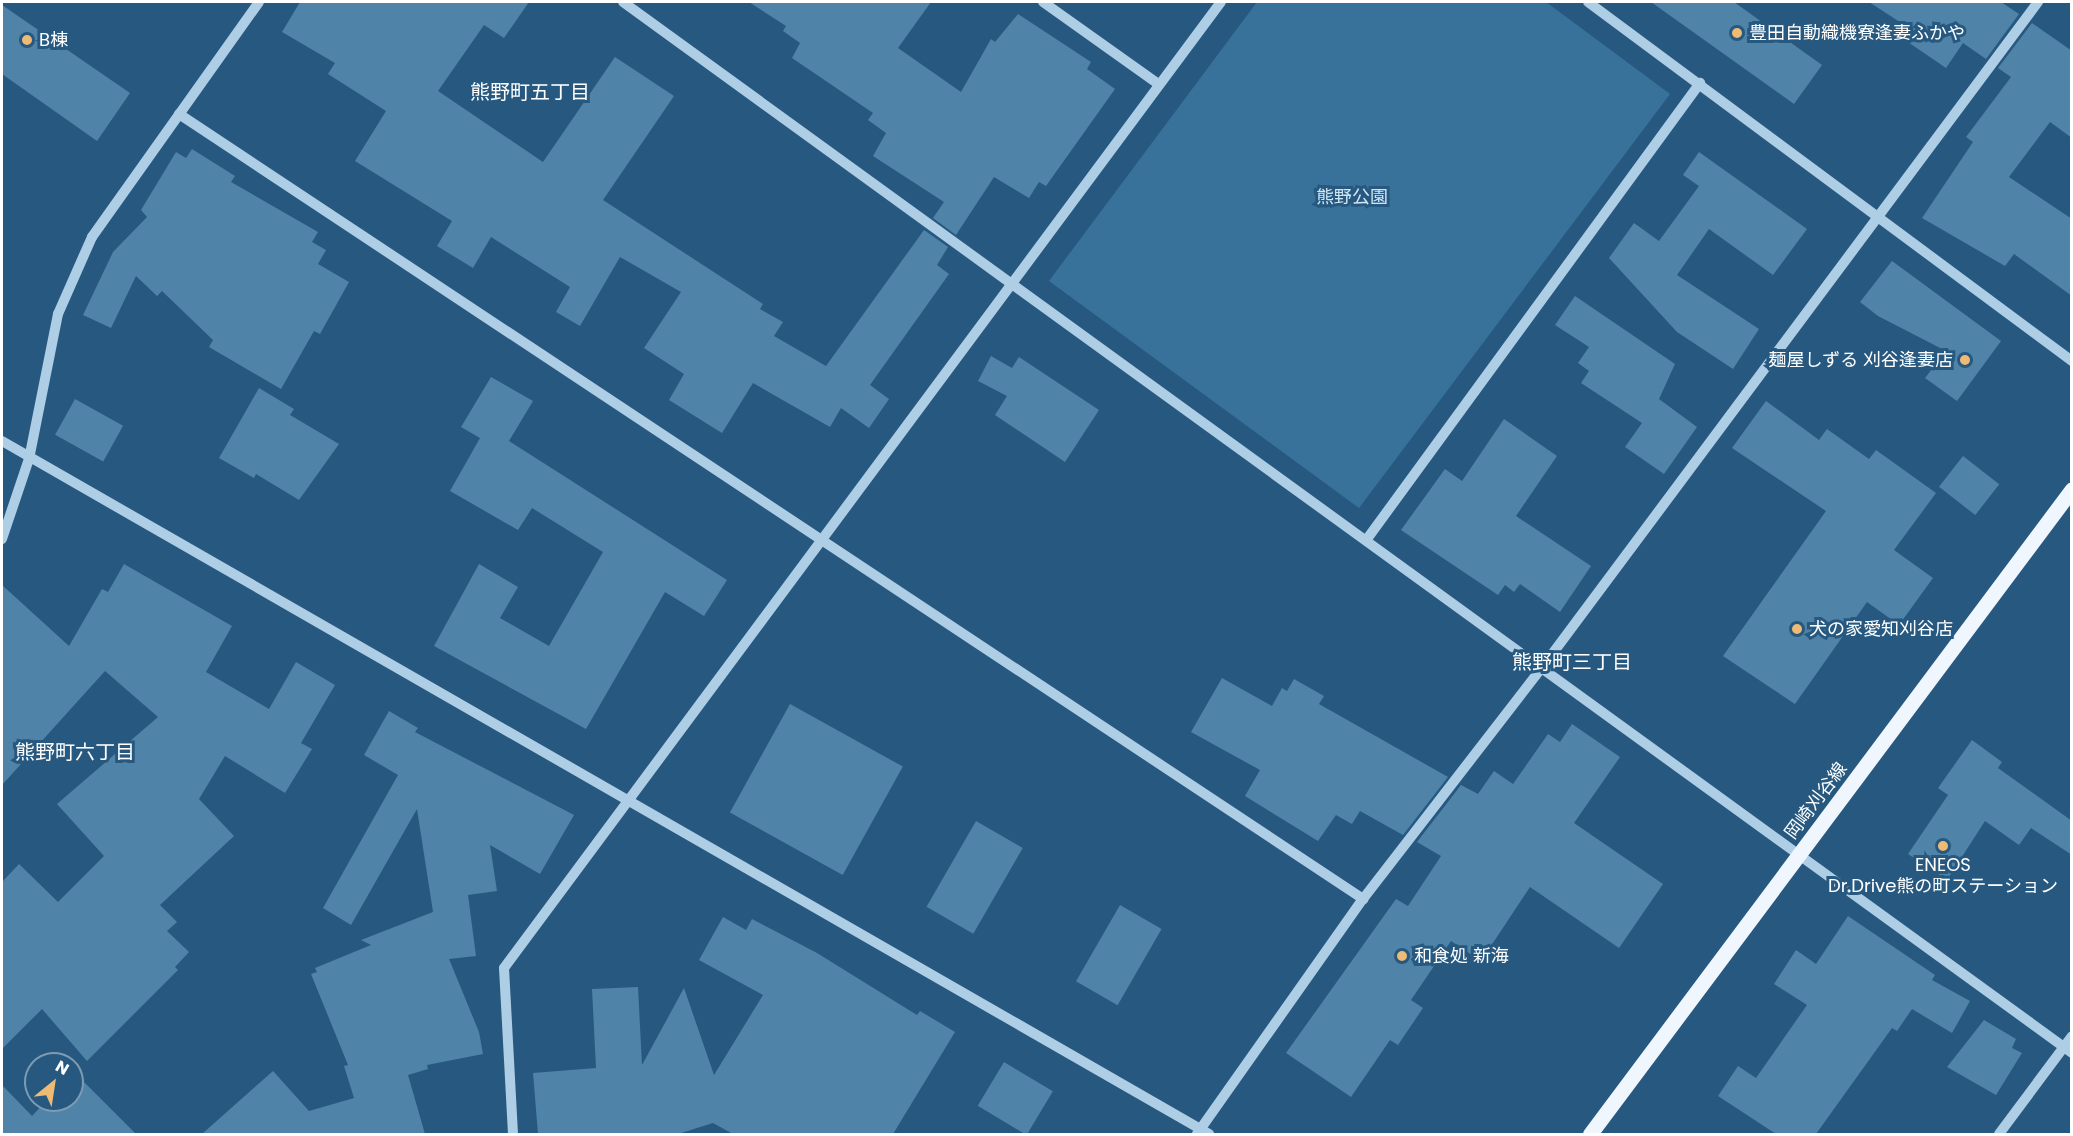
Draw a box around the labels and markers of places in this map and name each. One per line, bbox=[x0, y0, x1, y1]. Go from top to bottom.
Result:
place label: 豊田自動織機寮逢妻ふかや bbox=[1749, 22, 1965, 44]
marker: 豊田自動織機寮逢妻ふかや bbox=[1730, 26, 1744, 40]
place label: B棟 bbox=[39, 29, 68, 51]
marker: B棟 bbox=[20, 33, 34, 47]
place label: 麺屋しずる 刈谷逢妻店 bbox=[1768, 349, 1953, 371]
marker: 麺屋しずる 刈谷逢妻店 bbox=[1958, 353, 1972, 367]
place label: 犬の家愛知刈谷店 bbox=[1809, 618, 1953, 640]
marker: 犬の家愛知刈谷店 bbox=[1790, 622, 1804, 636]
marker: ENEOS Dr.Drive熊の町ステーション bbox=[1936, 839, 1950, 853]
place label: ENEOS Dr.Drive熊の町ステーション bbox=[1828, 855, 2058, 898]
place label: 和食処 新海 bbox=[1414, 945, 1509, 967]
marker: 和食処 新海 bbox=[1395, 949, 1409, 963]

